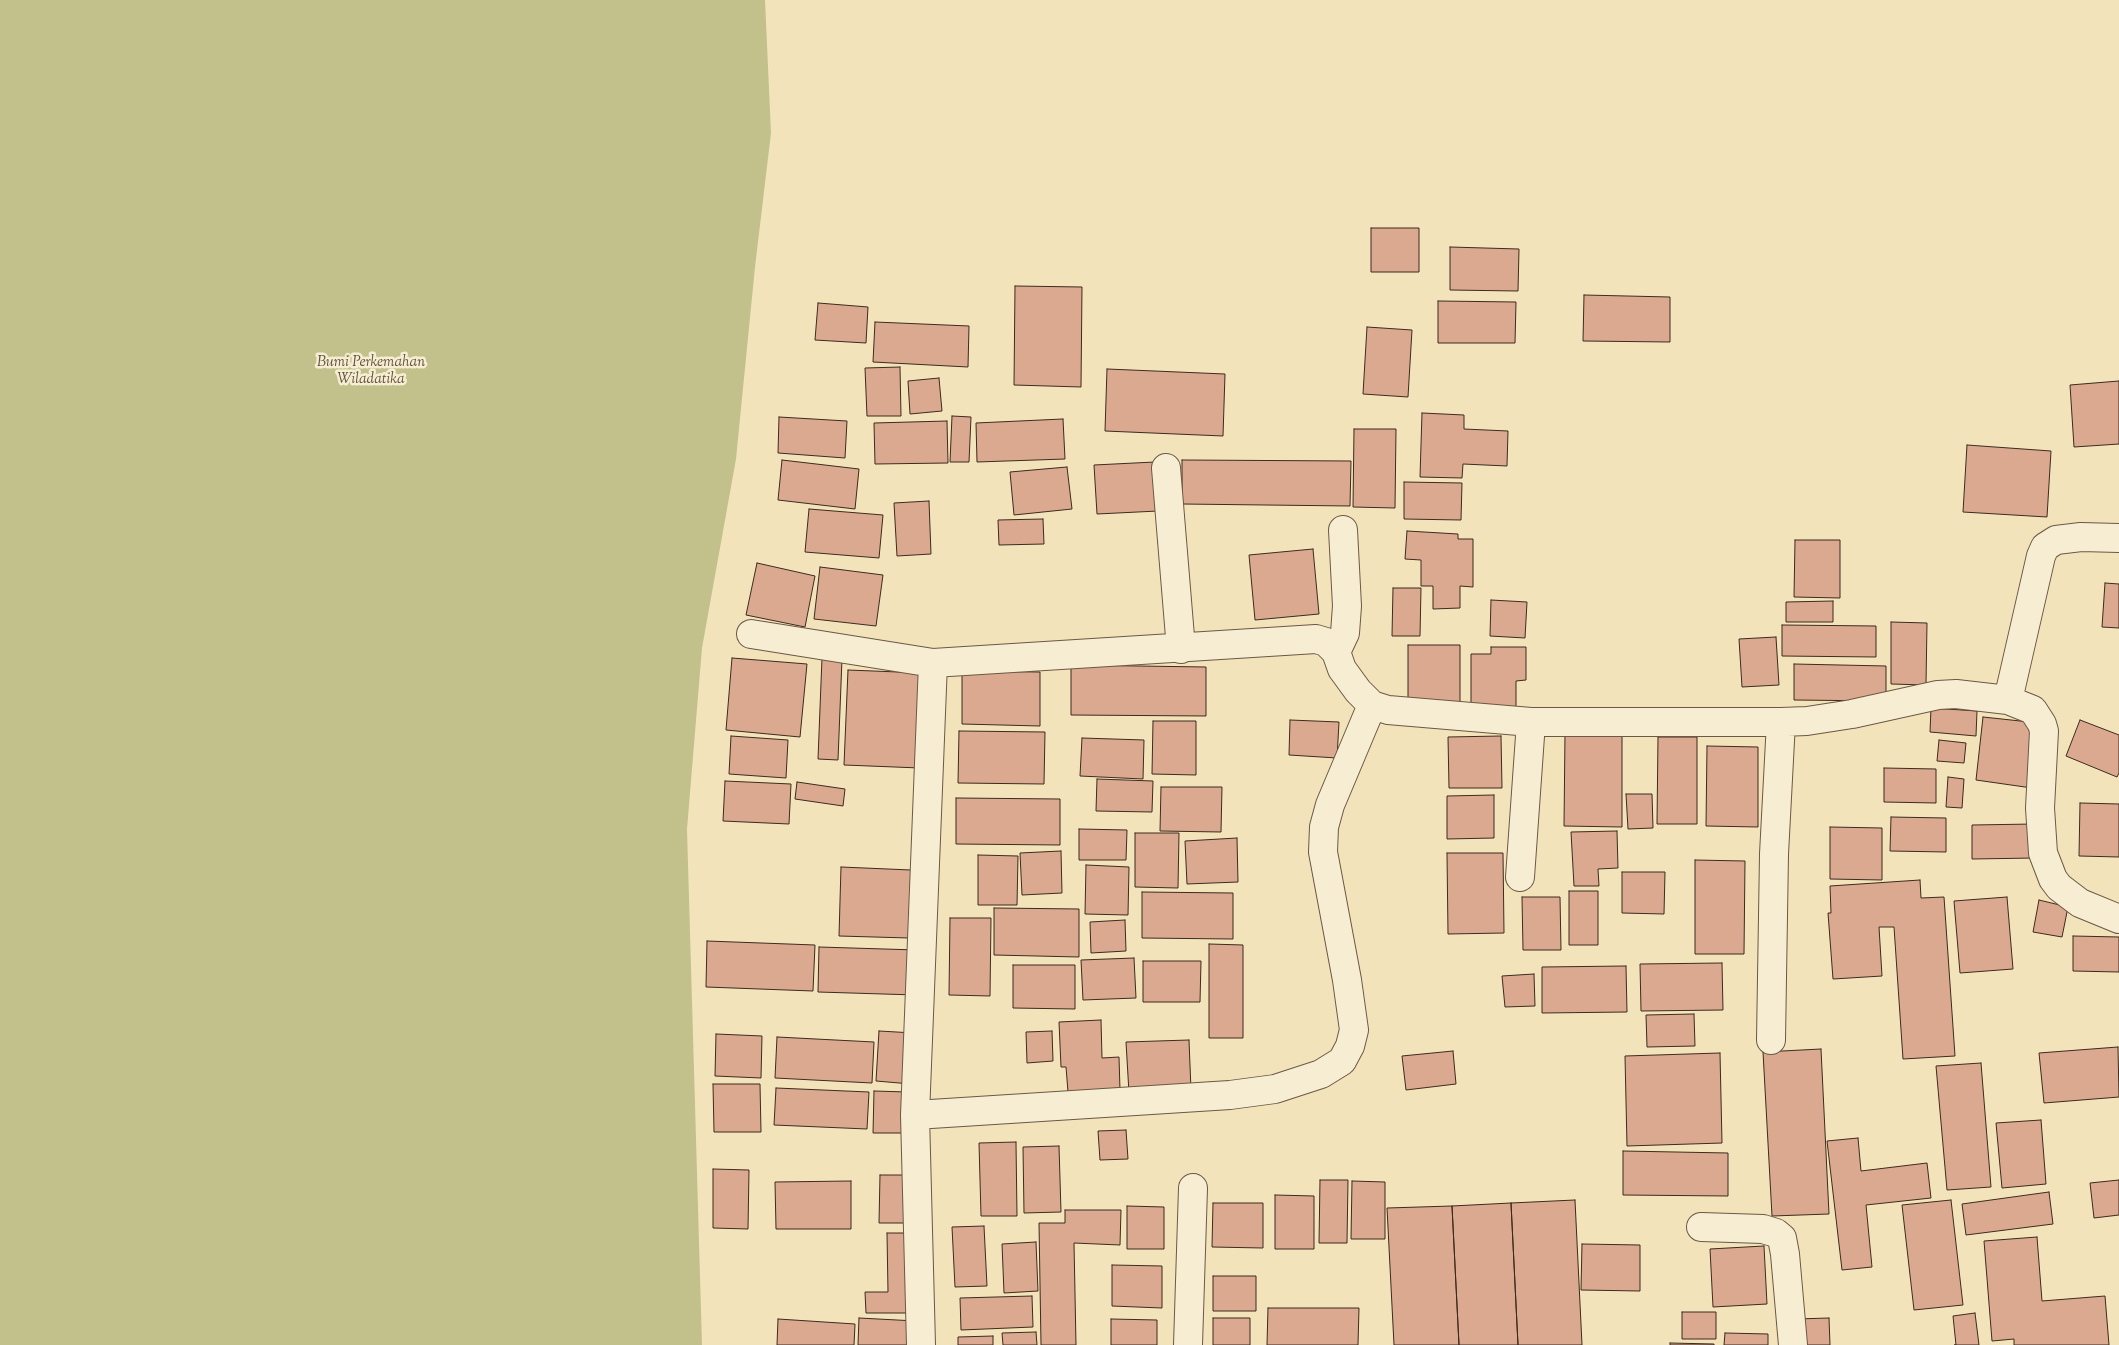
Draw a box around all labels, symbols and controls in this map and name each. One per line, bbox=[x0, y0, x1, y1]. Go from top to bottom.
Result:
park label: Bumi Perkemahan Wiladatika bbox=[317, 354, 425, 389]

